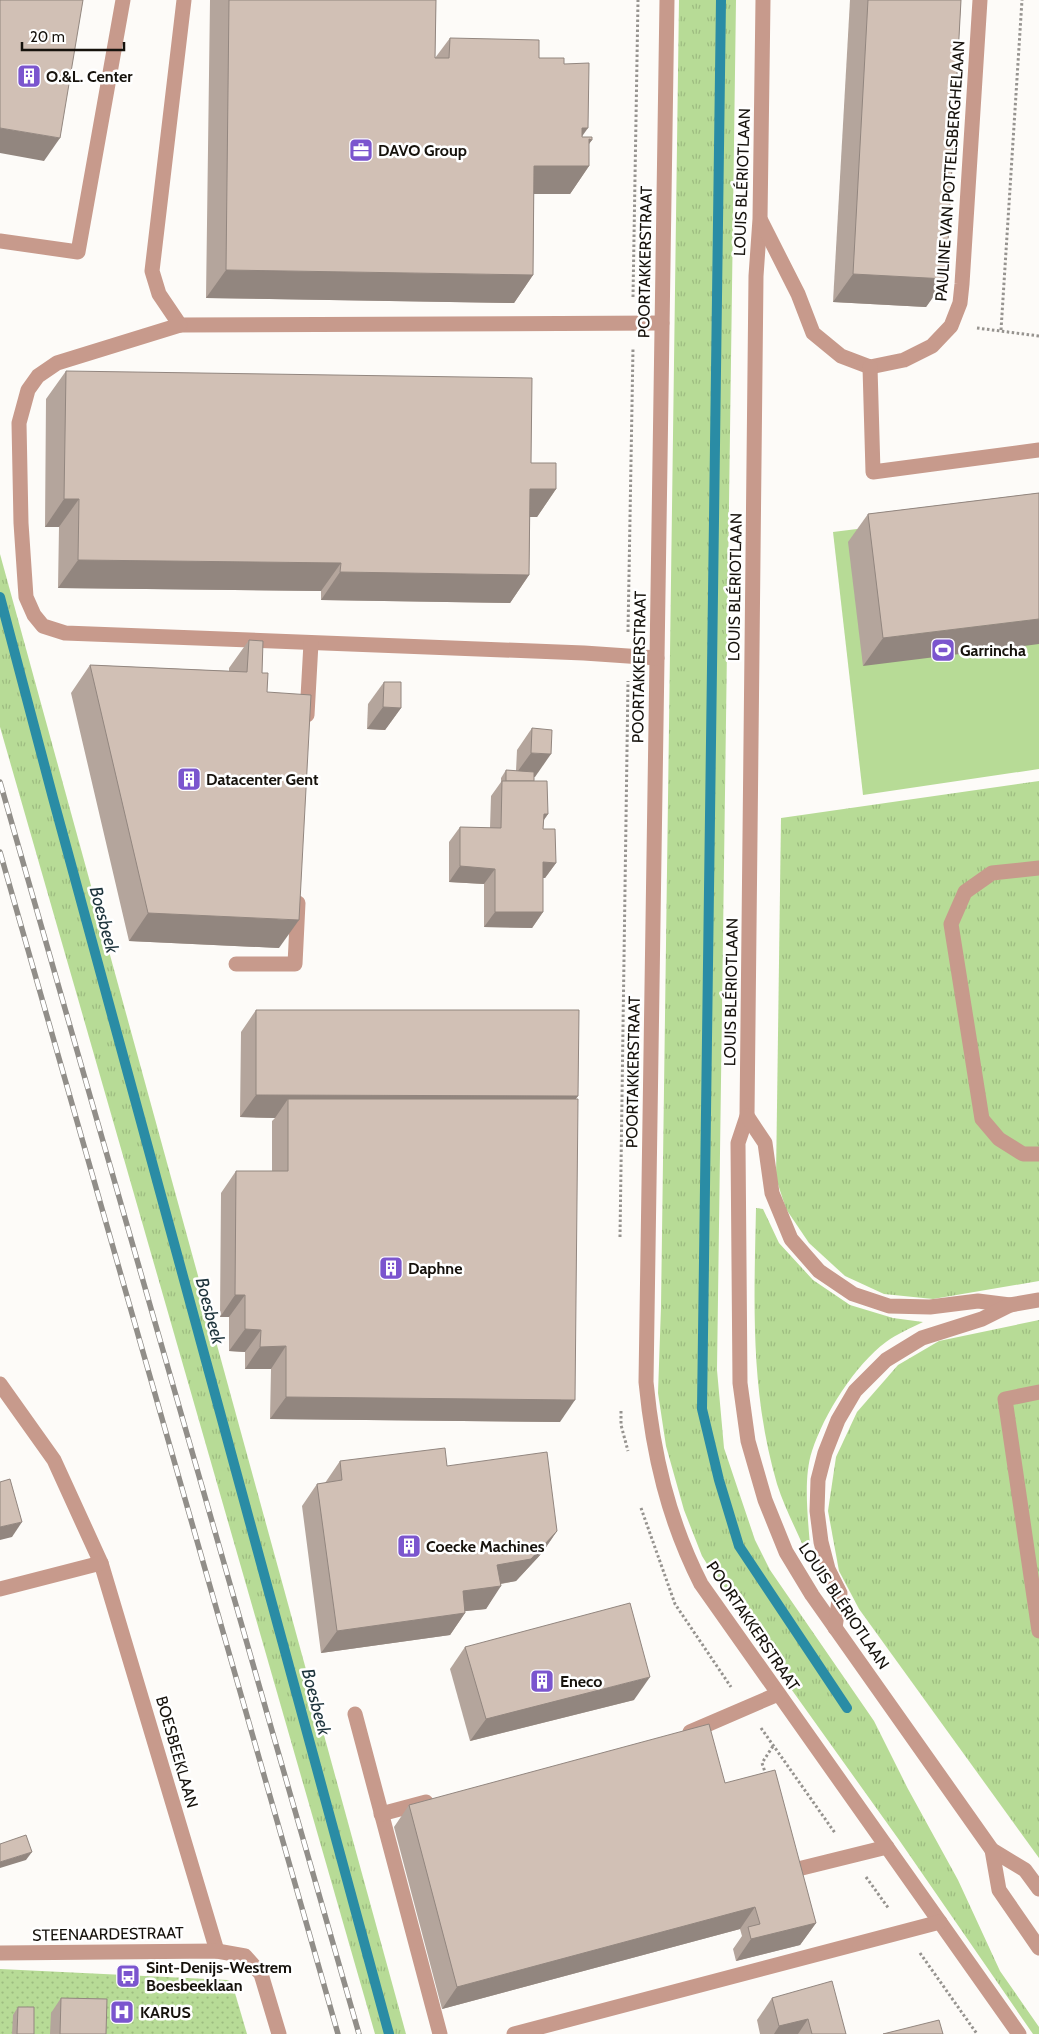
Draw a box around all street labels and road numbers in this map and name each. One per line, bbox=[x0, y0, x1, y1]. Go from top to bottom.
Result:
street label: PAULINE VAN POTTELSBERGHELAAN bbox=[931, 40, 969, 302]
street label: LOUIS BLÉRIOTLAAN bbox=[730, 108, 754, 256]
street label: POORTAKKERSTRAAT bbox=[634, 185, 656, 338]
street label: LOUIS BLÉRIOTLAAN bbox=[724, 513, 746, 661]
street label: POORTAKKERSTRAAT bbox=[628, 590, 650, 743]
street label: LOUIS BLÉRIOTLAAN bbox=[720, 918, 742, 1066]
street label: POORTAKKERSTRAAT bbox=[622, 995, 644, 1148]
street label: LOUIS BLÉRIOTLAAN bbox=[795, 1539, 893, 1673]
street label: POORTAKKERSTRAAT bbox=[703, 1558, 804, 1695]
street label: BOESBEEKLAAN bbox=[152, 1694, 202, 1810]
street label: STEENAARDESTRAAT bbox=[32, 1923, 184, 1945]

